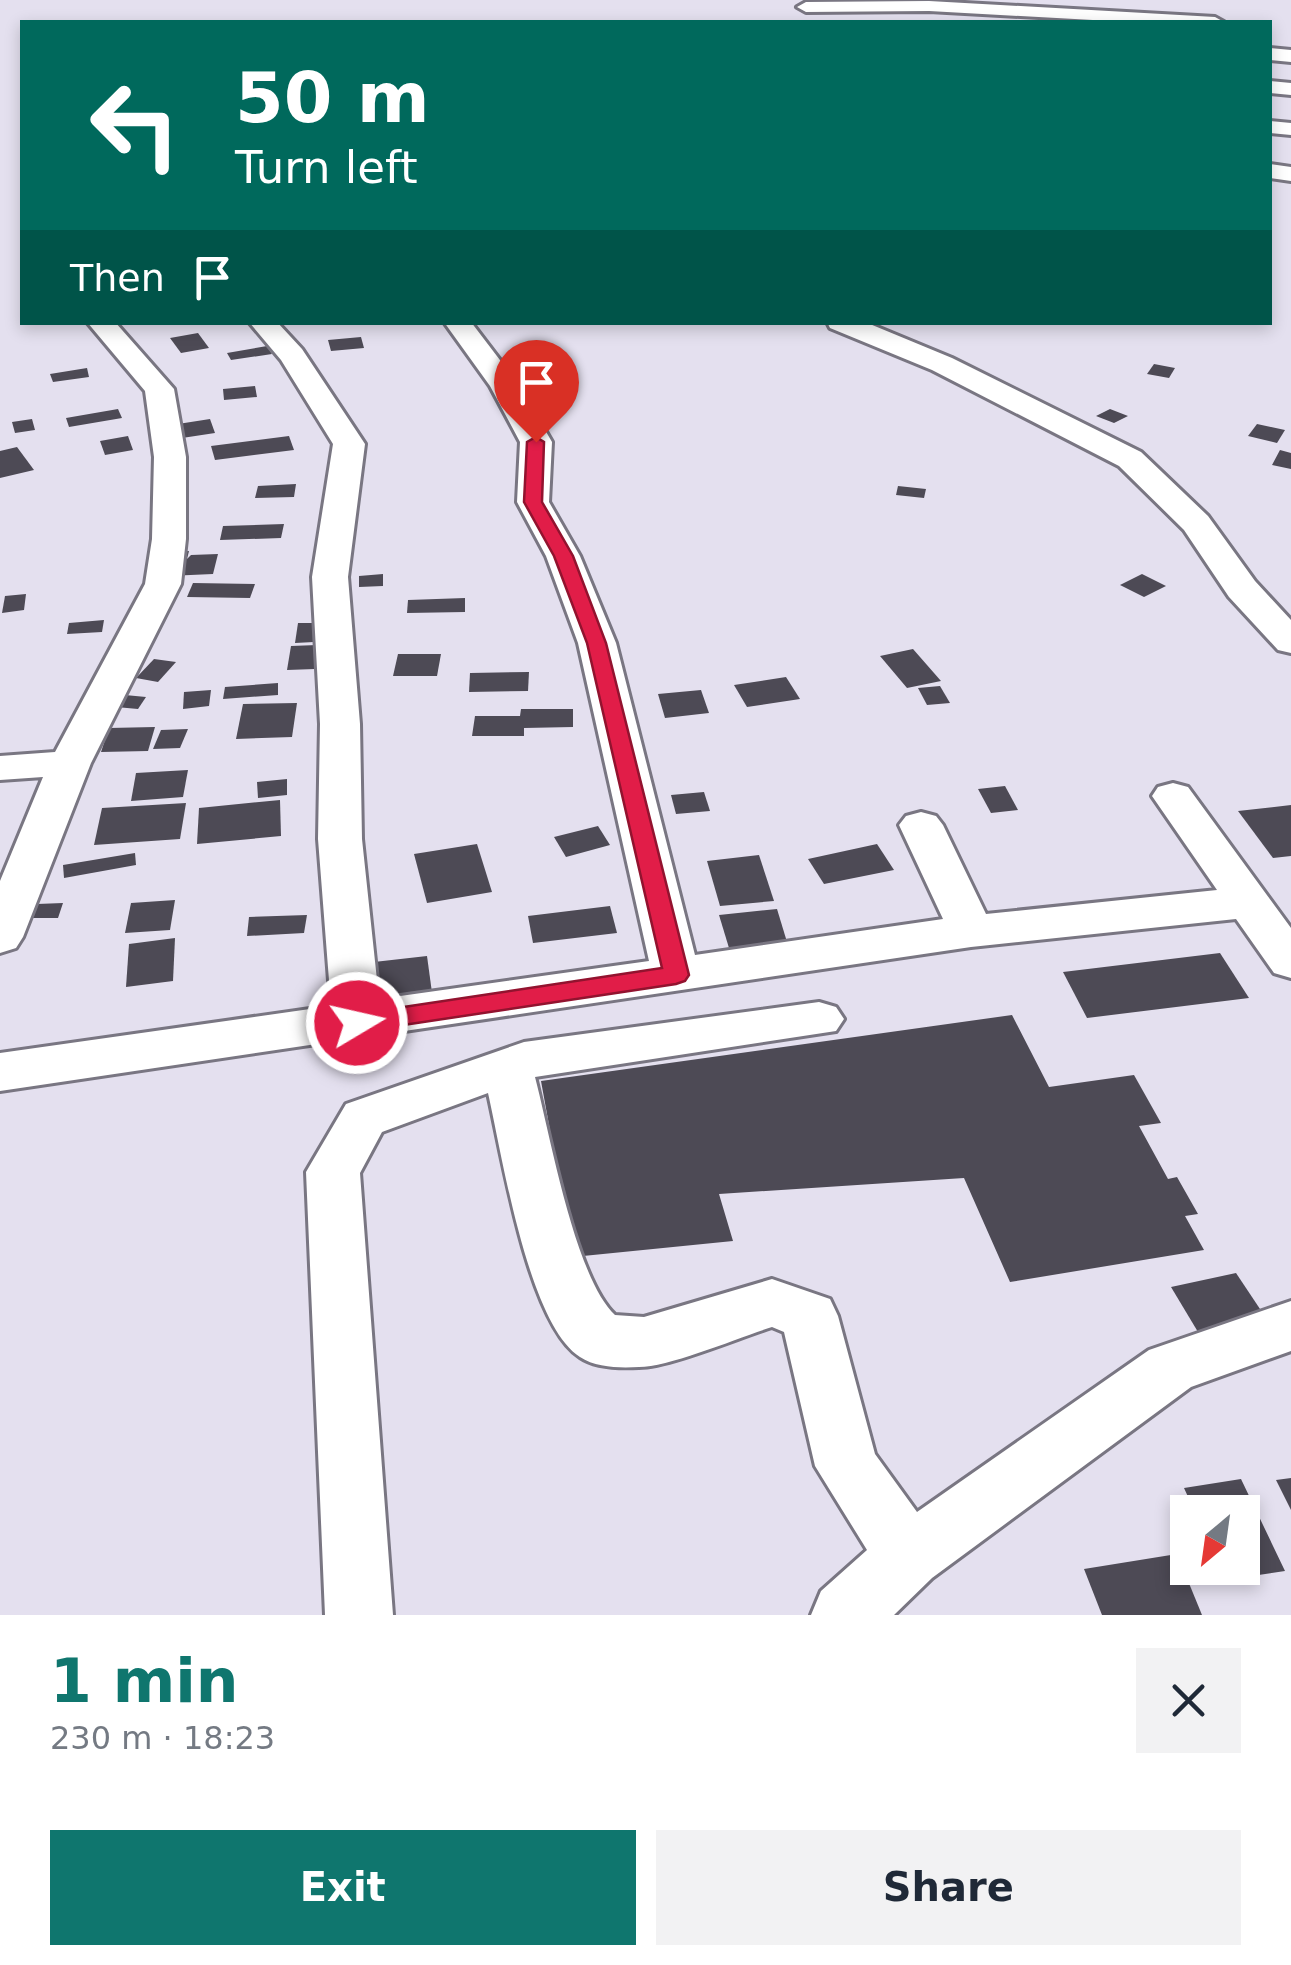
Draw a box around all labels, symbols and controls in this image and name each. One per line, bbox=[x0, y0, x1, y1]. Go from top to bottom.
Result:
text: 50 m bbox=[235, 57, 430, 139]
icon: left bbox=[70, 60, 200, 190]
text: Turn left bbox=[235, 141, 418, 194]
icon: arrive bbox=[185, 250, 240, 305]
text: Then bbox=[70, 256, 165, 300]
pin bbox=[494, 340, 579, 443]
icon: arrive bbox=[509, 355, 564, 410]
position arrow bbox=[305, 971, 409, 1075]
north arrow bbox=[1170, 1495, 1260, 1585]
map controls bbox=[1170, 1495, 1260, 1585]
text: 1 min bbox=[50, 1646, 238, 1716]
button: close bbox=[1136, 1648, 1241, 1753]
text: 230 m · 18:23 bbox=[50, 1719, 275, 1757]
button: Exit bbox=[50, 1830, 636, 1945]
button: Share bbox=[656, 1830, 1241, 1945]

